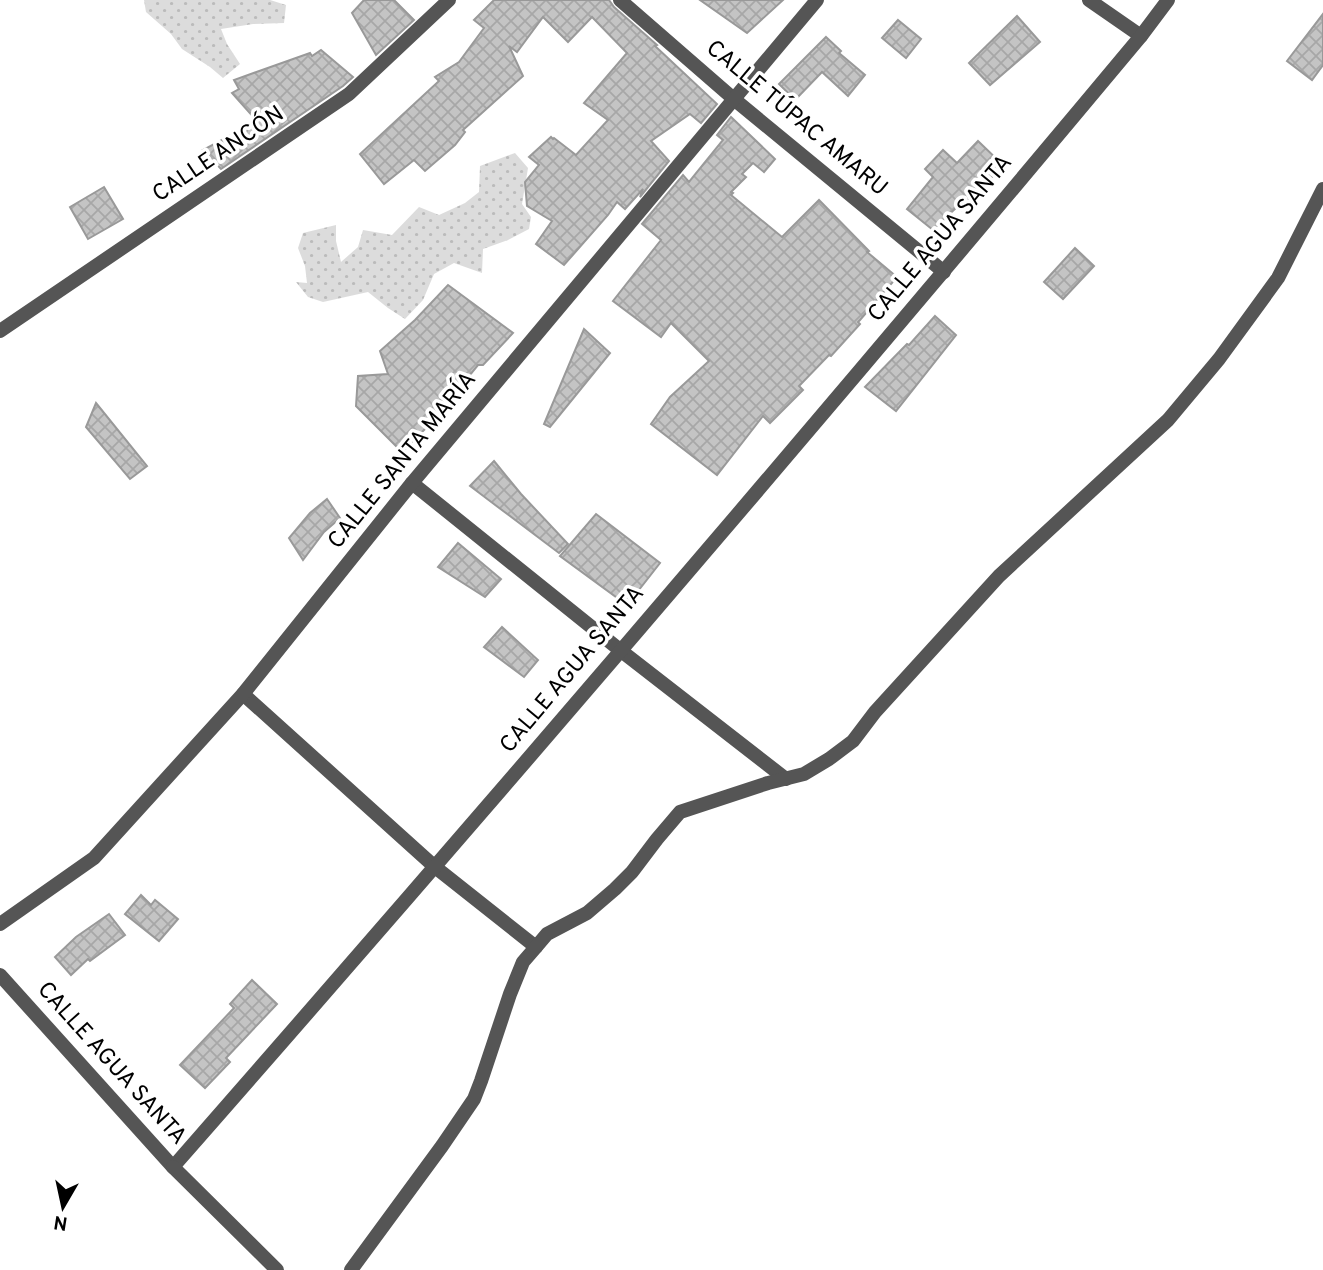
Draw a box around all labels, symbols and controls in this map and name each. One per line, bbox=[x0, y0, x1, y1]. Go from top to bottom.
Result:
street label: CALLE TÚPAC AMARU bbox=[699, 33, 894, 203]
street label: CALLE ANCÓN bbox=[147, 99, 290, 210]
street label: CALLE AGUA SANTA bbox=[862, 149, 1020, 329]
street label: CALLE SANTA MARÍA bbox=[322, 366, 483, 556]
street label: CALLE AGUA SANTA bbox=[494, 580, 652, 760]
street label: CALLE AGUA SANTA bbox=[30, 976, 192, 1152]
north arrow bbox=[28, 1172, 98, 1242]
text: N bbox=[52, 1209, 69, 1235]

